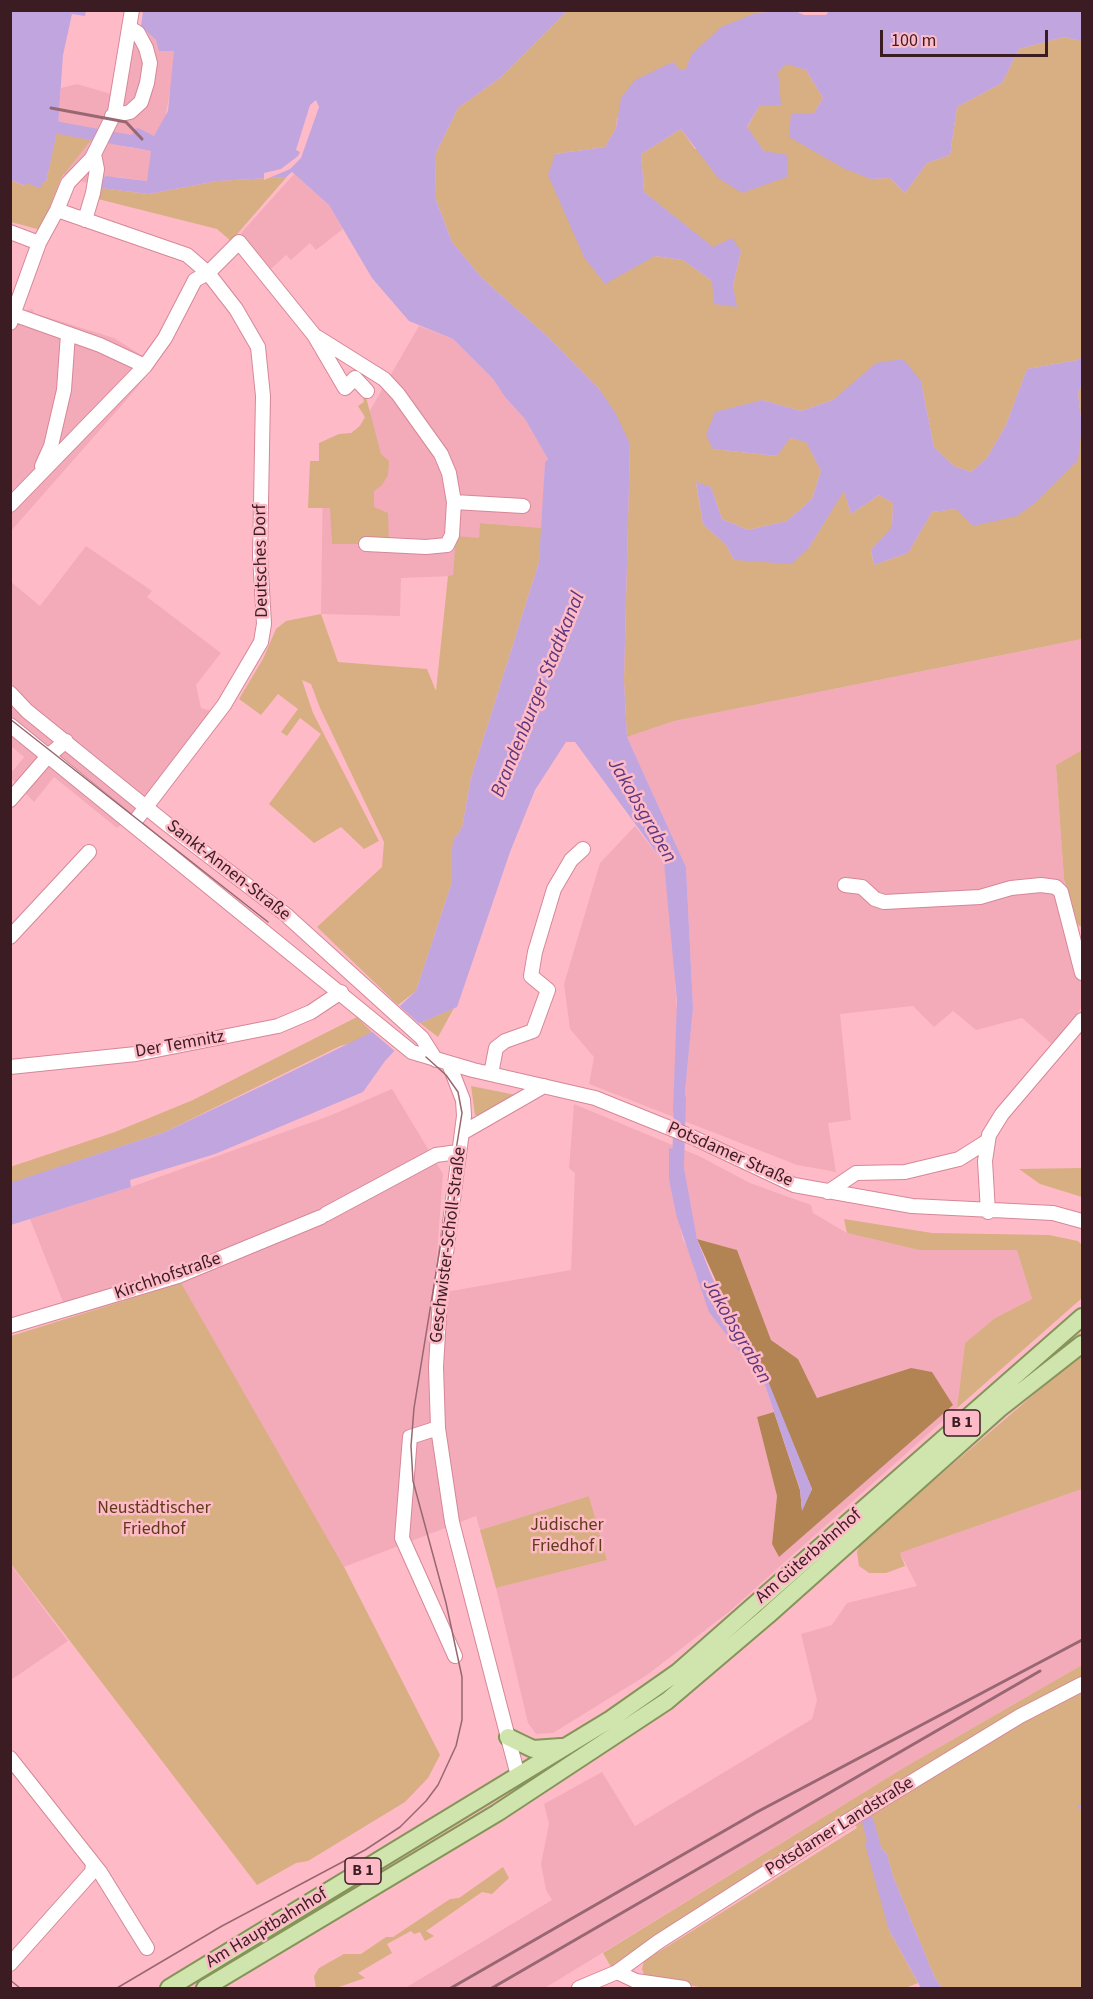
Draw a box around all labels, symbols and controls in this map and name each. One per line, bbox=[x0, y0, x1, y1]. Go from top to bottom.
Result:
scale bar bbox=[883, 18, 1051, 56]
text: 100 m bbox=[891, 28, 936, 53]
street label: Deutsches Dorf bbox=[250, 504, 274, 618]
water label: Brandenburger Stadtkanal bbox=[487, 589, 591, 801]
water label: Jakobsgraben bbox=[601, 754, 681, 868]
street label: Sankt-Annen-Straße bbox=[162, 816, 294, 926]
street label: Der Temnitz bbox=[134, 1027, 226, 1063]
street label: Potsdamer Straße bbox=[664, 1118, 796, 1192]
street label: Geschwister-Scholl-Straße bbox=[426, 1146, 472, 1344]
street label: Kirchhofstraße bbox=[112, 1249, 224, 1305]
water label: Jakobsgraben bbox=[696, 1275, 776, 1389]
road number: B 1 bbox=[944, 1410, 980, 1436]
park label: Neustädtischer Friedhof bbox=[97, 1498, 211, 1540]
street label: Am Güterbahnhof bbox=[752, 1505, 866, 1609]
park label: Jüdischer Friedhof I bbox=[530, 1515, 604, 1558]
street label: Potsdamer Landstraße bbox=[762, 1773, 918, 1881]
road number: B 1 bbox=[345, 1858, 381, 1884]
street label: Am Hauptbahnhof bbox=[202, 1884, 332, 1974]

